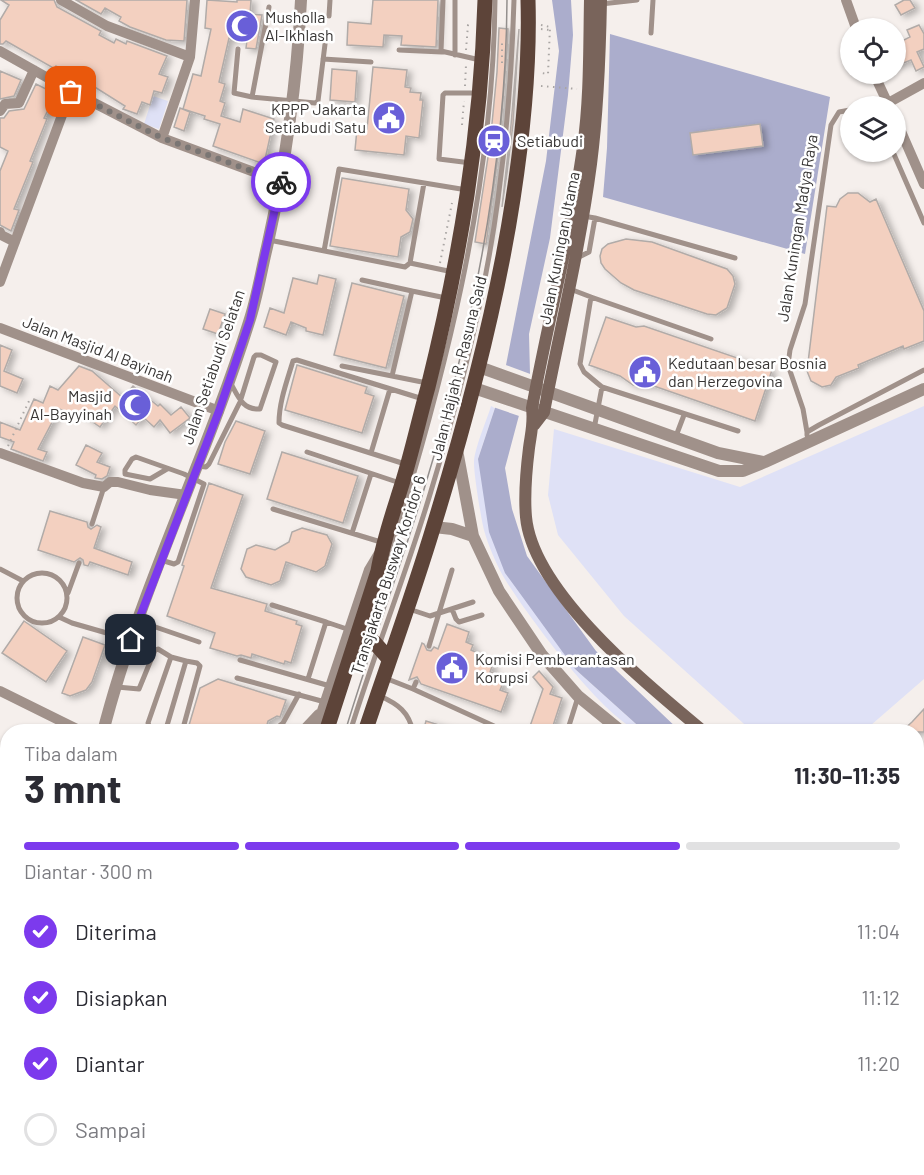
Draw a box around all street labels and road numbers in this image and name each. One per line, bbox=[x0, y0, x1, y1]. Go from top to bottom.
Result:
street label: Jalan Kuningan Madya Raya bbox=[772, 133, 821, 323]
street label: Jalan Kuningan Utama bbox=[534, 170, 583, 326]
street label: Jalan Hajjah R. Rasuna Said bbox=[425, 274, 490, 462]
street label: Jalan Setiabudi Selatan bbox=[177, 287, 248, 447]
street label: Jalan Masjid Al Bayinah bbox=[20, 311, 176, 386]
street label: Transjakarta Busway Koridor 6 bbox=[346, 473, 429, 677]

